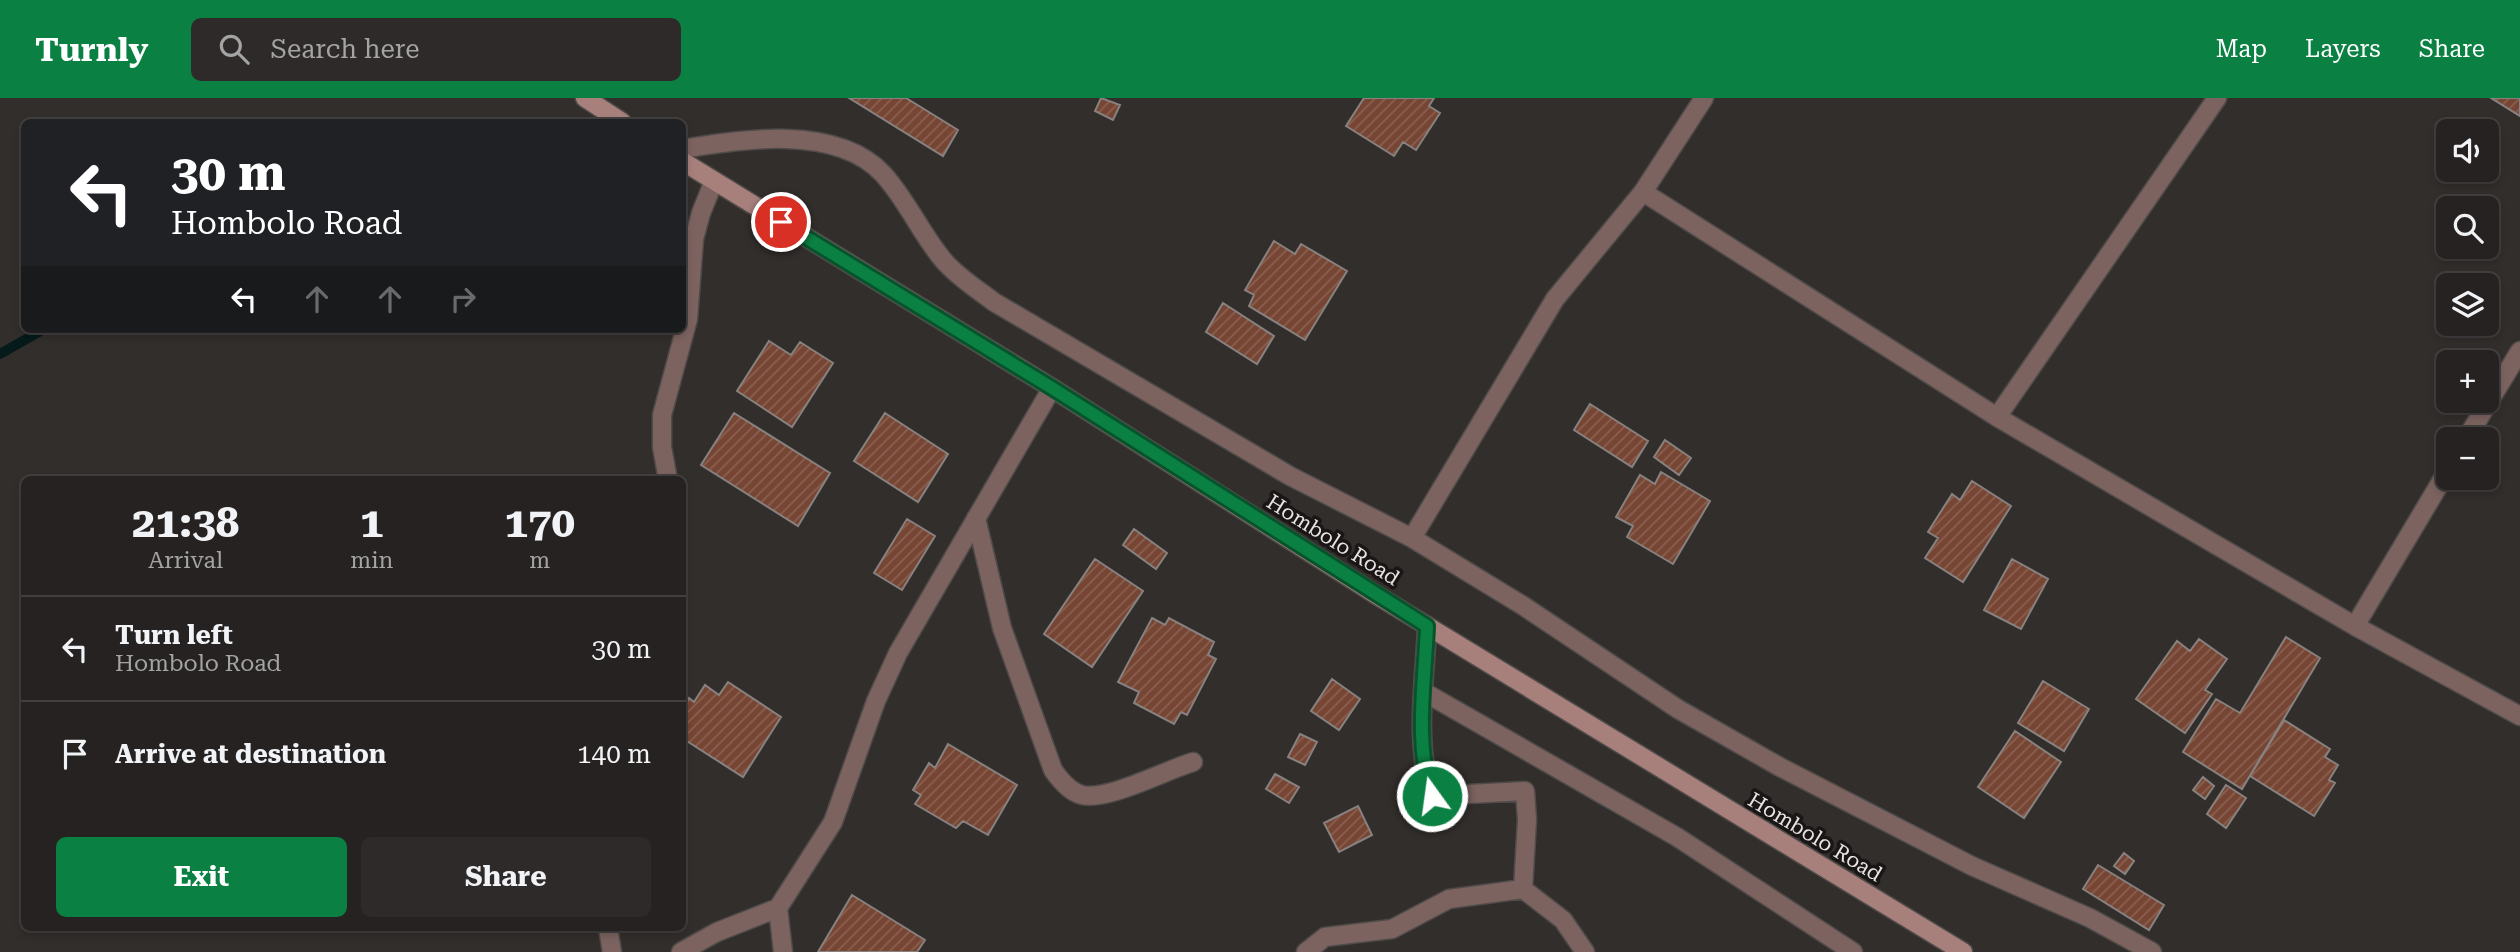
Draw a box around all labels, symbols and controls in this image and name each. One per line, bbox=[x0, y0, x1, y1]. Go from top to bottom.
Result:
search box bbox=[191, 18, 681, 81]
text: Turnly bbox=[35, 30, 149, 69]
icon: search bbox=[215, 30, 253, 68]
text: Search here bbox=[271, 34, 419, 64]
text: Map bbox=[2216, 35, 2267, 63]
text: Layers bbox=[2305, 35, 2381, 63]
text: Share bbox=[2419, 35, 2485, 63]
map controls bbox=[2436, 119, 2499, 490]
button: sound bbox=[2436, 119, 2499, 182]
text: 30 m bbox=[171, 145, 286, 202]
icon: left bbox=[56, 147, 147, 238]
pin bbox=[751, 192, 811, 252]
button: search bbox=[2436, 196, 2499, 259]
icon: arrive bbox=[762, 203, 800, 241]
text: Hombolo Road bbox=[171, 204, 402, 242]
button: layers bbox=[2436, 273, 2499, 336]
icon: left bbox=[225, 280, 263, 318]
icon: ahead bbox=[298, 280, 336, 318]
icon: ahead bbox=[371, 280, 409, 318]
icon: right bbox=[444, 280, 482, 318]
button: + bbox=[2436, 350, 2499, 413]
button: − bbox=[2436, 427, 2499, 490]
street label: Hombolo Road bbox=[1262, 490, 1404, 591]
text: 21:38 bbox=[132, 498, 239, 547]
text: 1 bbox=[360, 498, 384, 547]
text: 170 bbox=[504, 498, 575, 547]
text: Arrival bbox=[148, 547, 223, 574]
text: min bbox=[350, 547, 393, 574]
text: m bbox=[529, 547, 550, 574]
text: Turn left bbox=[115, 620, 233, 650]
icon: left bbox=[56, 630, 94, 668]
text: 30 m bbox=[592, 634, 651, 664]
text: Hombolo Road bbox=[115, 650, 281, 677]
icon: arrive bbox=[56, 735, 94, 773]
text: Arrive at destination bbox=[115, 739, 386, 769]
text: 140 m bbox=[577, 739, 651, 769]
position arrow bbox=[1395, 759, 1469, 833]
street label: Hombolo Road bbox=[1744, 788, 1887, 887]
button: Exit bbox=[56, 837, 347, 917]
button: Share bbox=[361, 837, 651, 917]

